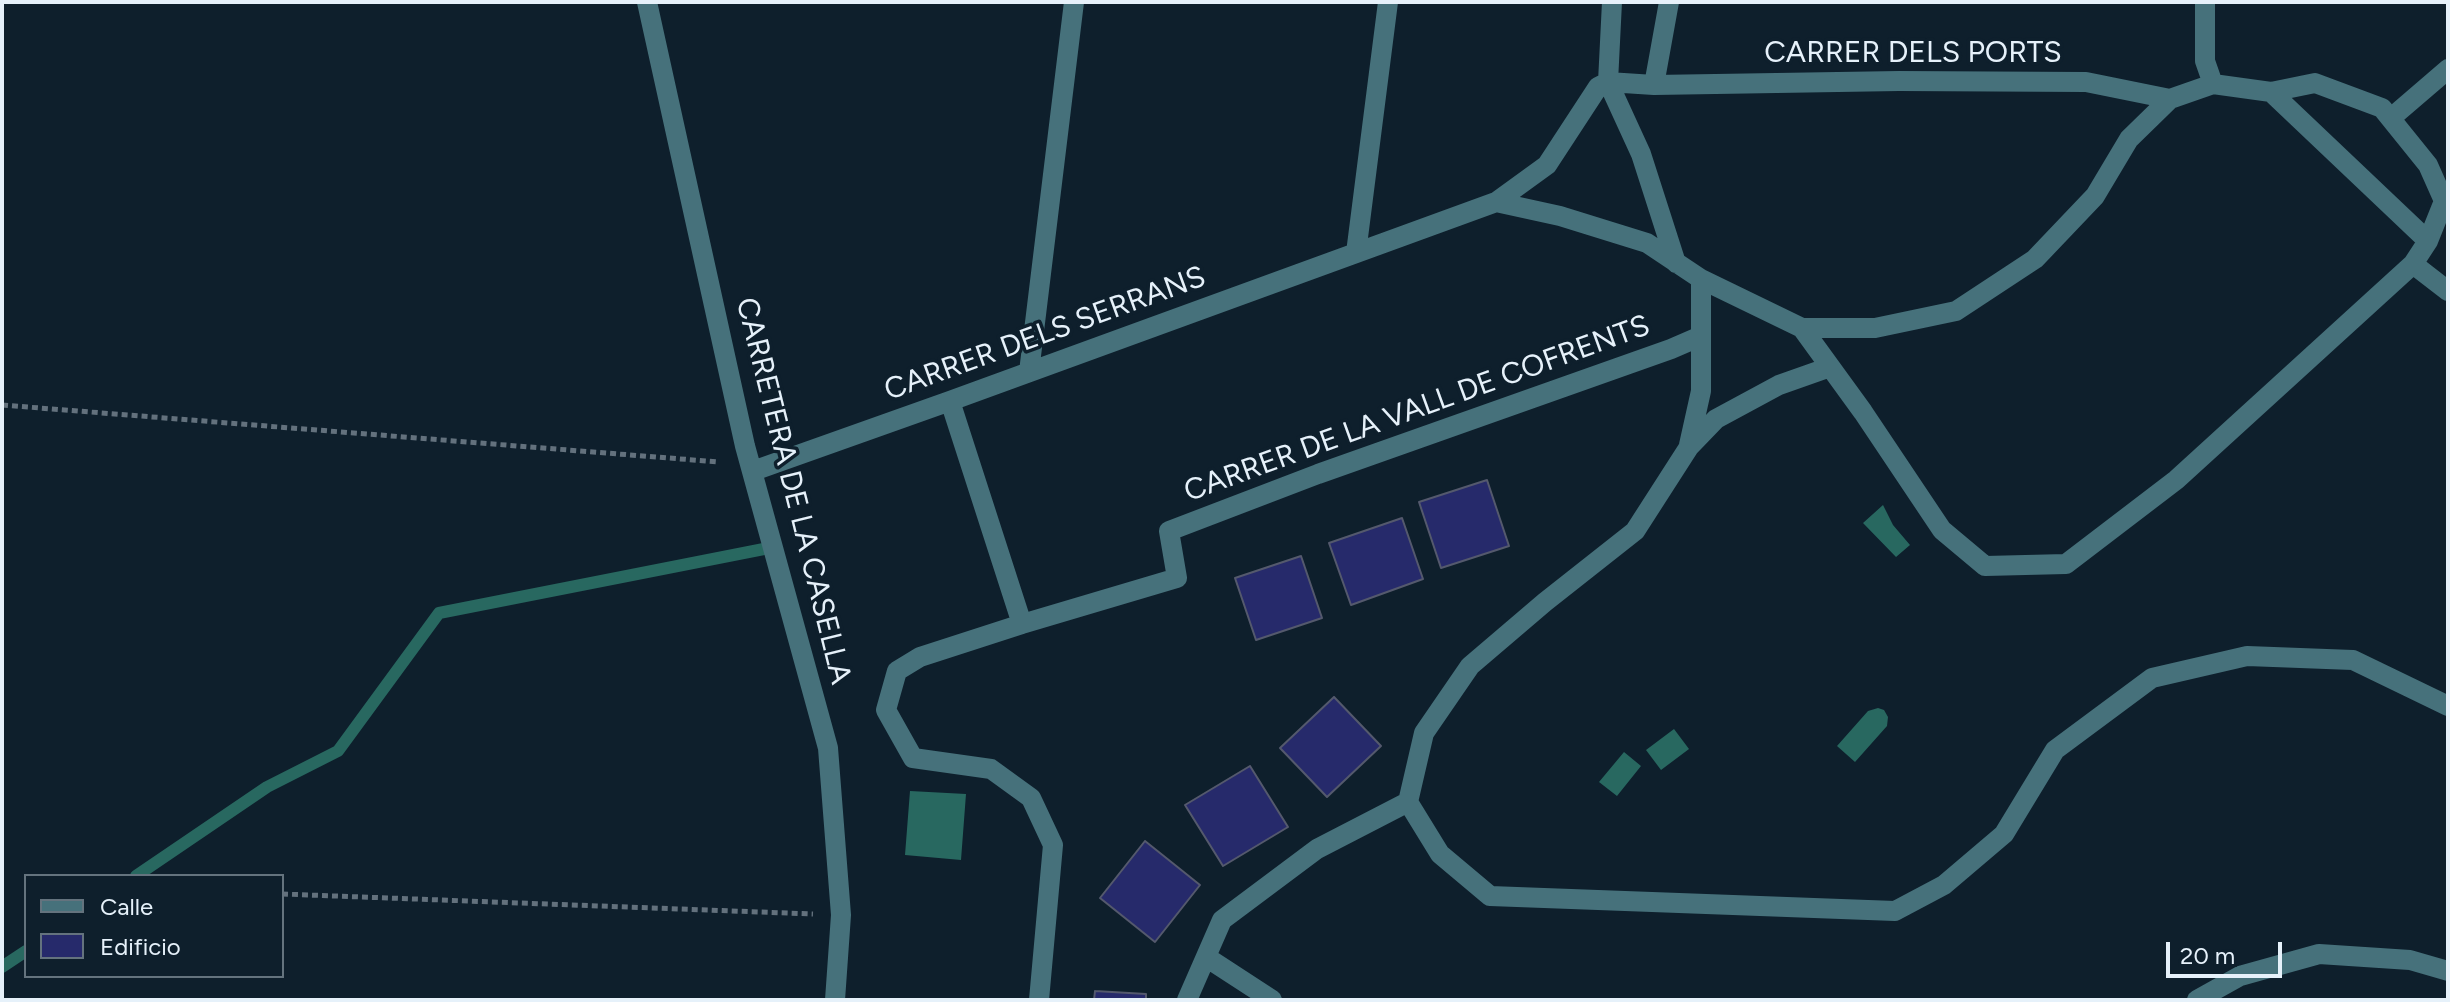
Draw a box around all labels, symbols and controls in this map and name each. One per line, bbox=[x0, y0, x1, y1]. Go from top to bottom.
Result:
street label: CARRER DELS PORTS bbox=[1764, 35, 2062, 71]
street label: CARRER DELS SERRANS bbox=[880, 259, 1210, 409]
street label: CARRETERA DE LA CASELLA bbox=[728, 294, 858, 688]
street label: CARRER DE LA VALL DE COFRENTS bbox=[1179, 308, 1655, 510]
legend bbox=[24, 874, 284, 978]
text: Calle bbox=[100, 892, 153, 921]
scale bar bbox=[2170, 926, 2286, 976]
text: Edificio bbox=[100, 932, 181, 961]
text: 20 m bbox=[2180, 941, 2235, 970]

